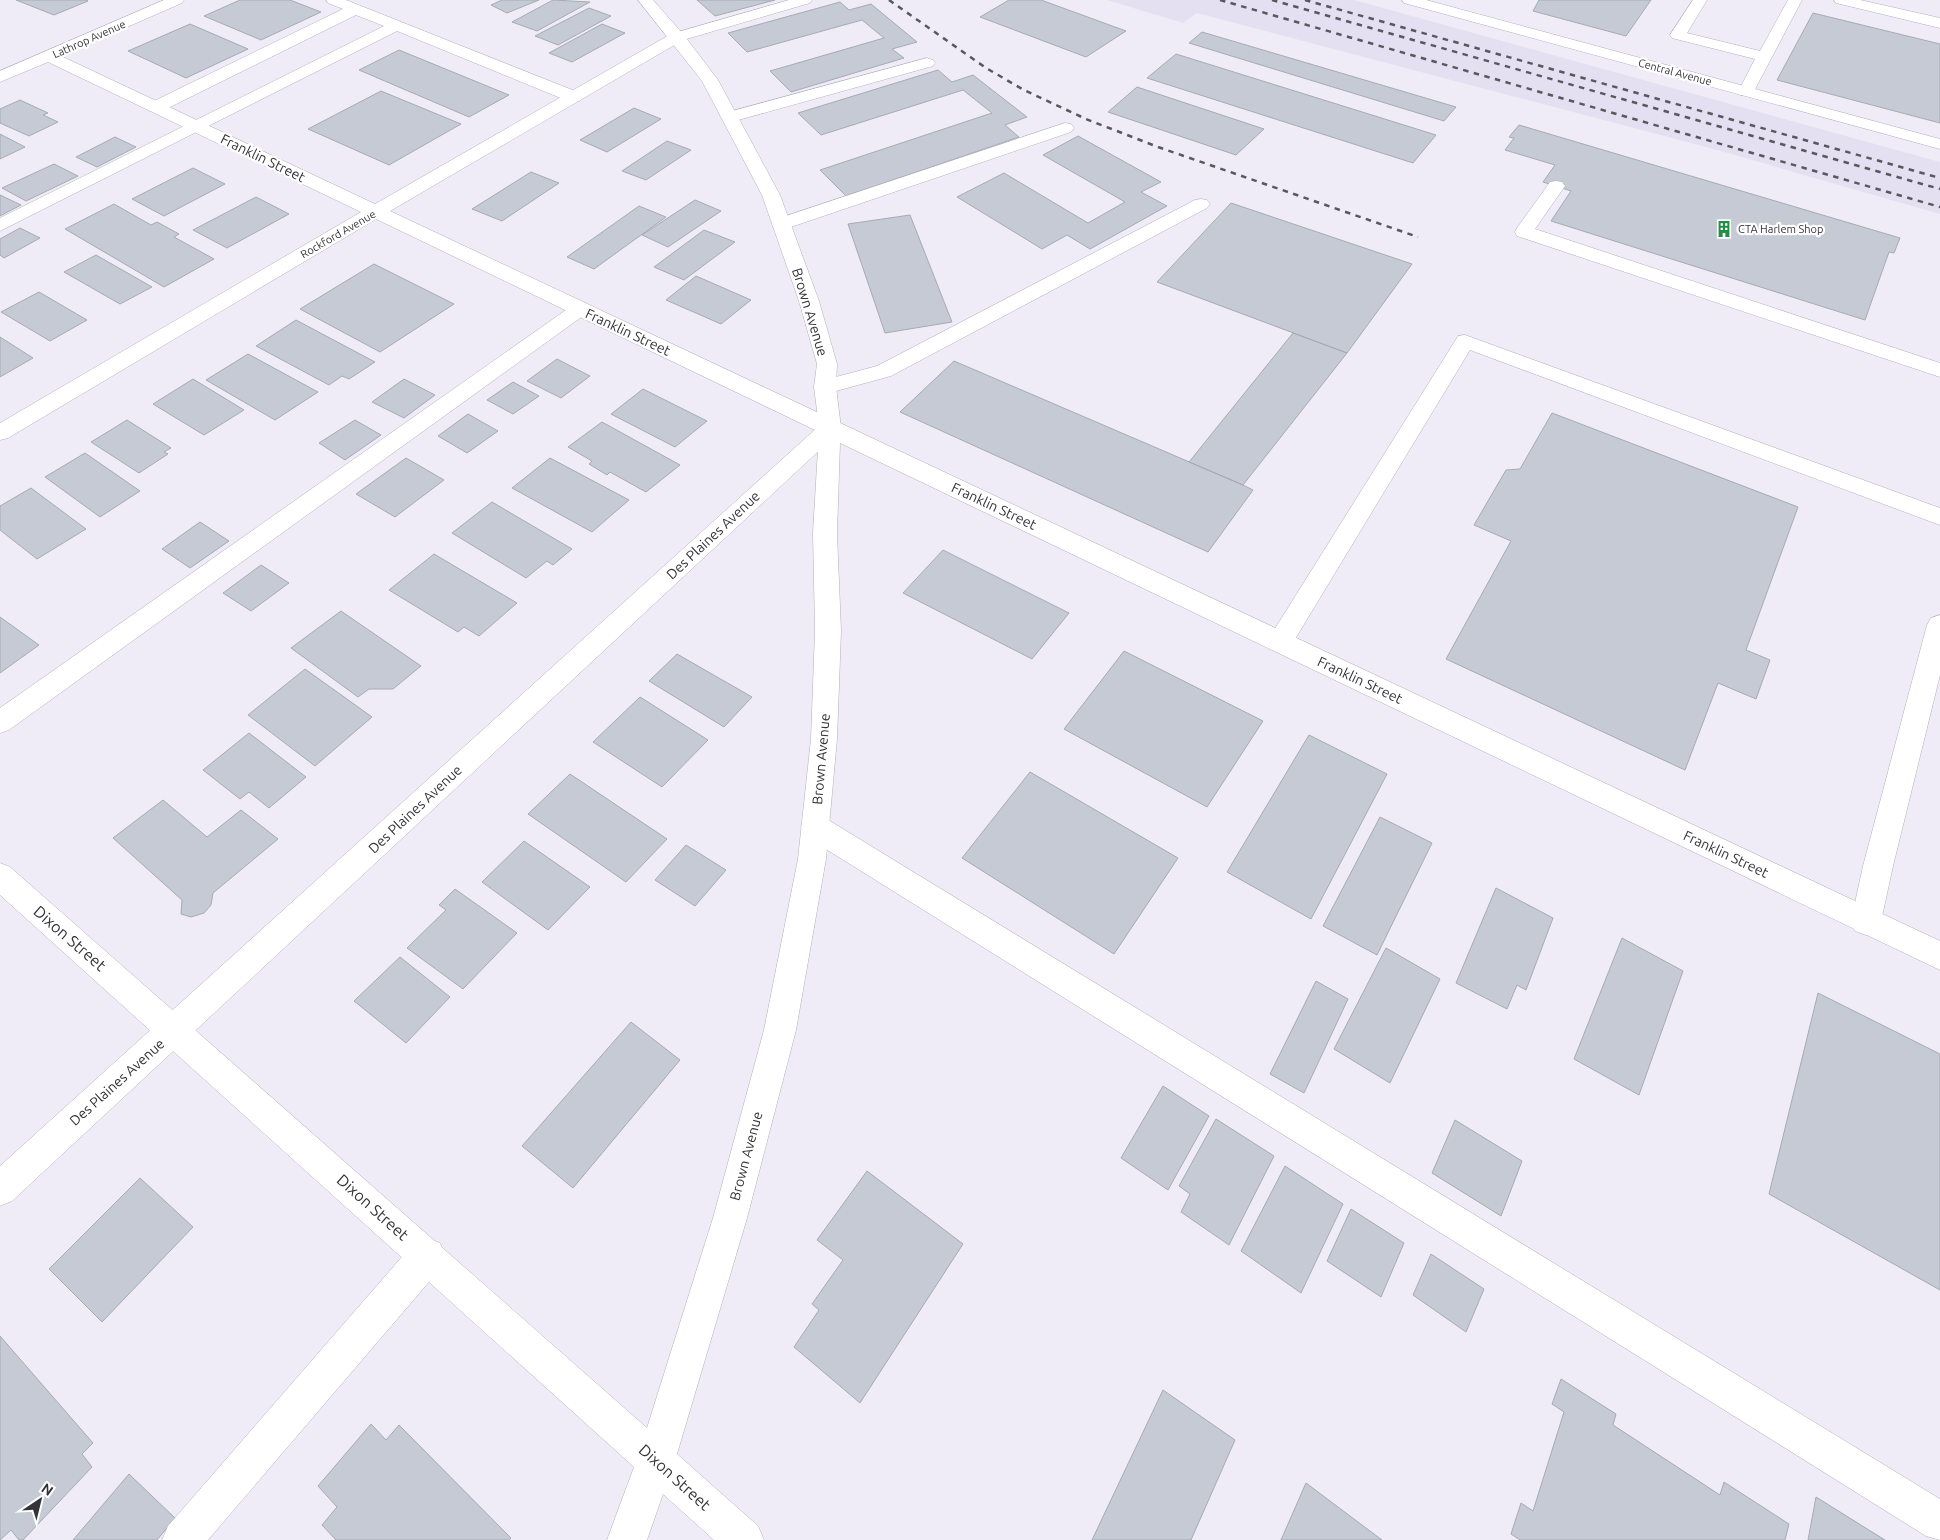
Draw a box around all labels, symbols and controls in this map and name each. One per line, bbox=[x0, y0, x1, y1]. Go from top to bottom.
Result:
street label: Lathrop Avenue bbox=[51, 18, 127, 60]
street label: Central Avenue bbox=[1637, 56, 1713, 88]
street label: Franklin Street bbox=[218, 131, 308, 186]
street label: Rockford Avenue bbox=[298, 208, 378, 260]
building icon: CTA Harlem Shop bbox=[1714, 219, 1734, 239]
place label: CTA Harlem Shop bbox=[1738, 223, 1823, 235]
street label: Brown Avenue bbox=[789, 266, 831, 358]
street label: Franklin Street bbox=[583, 305, 674, 359]
street label: Franklin Street bbox=[949, 479, 1040, 533]
street label: Des Plaines Avenue bbox=[663, 488, 763, 582]
street label: Franklin Street bbox=[1315, 653, 1406, 707]
street label: Brown Avenue bbox=[809, 713, 833, 805]
street label: Des Plaines Avenue bbox=[365, 762, 465, 856]
street label: Franklin Street bbox=[1681, 827, 1772, 881]
street label: Dixon Street bbox=[30, 902, 110, 975]
street label: Des Plaines Avenue bbox=[66, 1035, 168, 1129]
street label: Brown Avenue bbox=[726, 1110, 766, 1202]
street label: Dixon Street bbox=[334, 1170, 413, 1244]
street label: Dixon Street bbox=[636, 1440, 715, 1514]
north arrow bbox=[15, 1475, 65, 1525]
text: N bbox=[39, 1480, 56, 1499]

